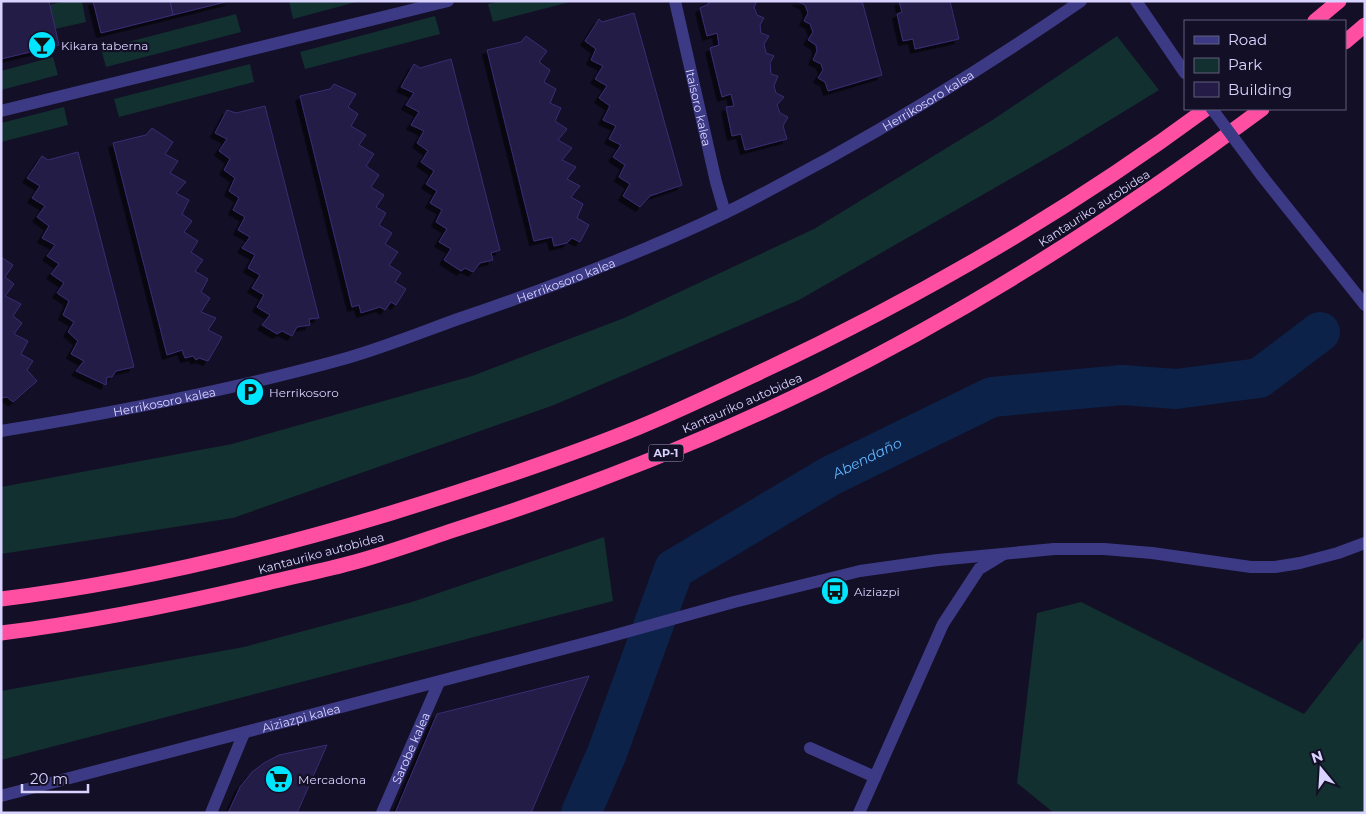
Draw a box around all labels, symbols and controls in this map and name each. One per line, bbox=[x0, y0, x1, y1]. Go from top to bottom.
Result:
legend bbox=[1184, 20, 1346, 110]
bar icon: Kikara taberna bbox=[27, 30, 57, 60]
text: Road bbox=[1228, 30, 1267, 49]
place label: Kikara taberna bbox=[61, 38, 148, 53]
text: Park bbox=[1228, 55, 1262, 74]
street label: Itaisoro kalea bbox=[683, 67, 715, 147]
street label: Herrikosoro kalea bbox=[879, 67, 976, 134]
text: Building bbox=[1228, 80, 1292, 99]
street label: Kantauriko autobidea bbox=[1035, 166, 1153, 250]
street label: Herrikosoro kalea bbox=[514, 255, 617, 306]
street label: Kantauriko autobidea bbox=[680, 370, 804, 436]
parking icon: Herrikosoro bbox=[235, 377, 265, 407]
street label: Herrikosoro kalea bbox=[112, 383, 217, 419]
place label: Herrikosoro bbox=[269, 385, 339, 400]
water label: Abendaño bbox=[829, 433, 905, 483]
road number: AP-1 bbox=[648, 444, 684, 462]
street label: Kantauriko autobidea bbox=[256, 529, 386, 577]
bus stop icon: Aiziazpi bbox=[820, 576, 850, 606]
place label: Aiziazpi bbox=[854, 584, 900, 599]
street label: Aiziazpi kalea bbox=[260, 700, 342, 735]
street label: Sarobe kalea bbox=[388, 710, 433, 786]
north arrow bbox=[1296, 744, 1346, 794]
text: N bbox=[1309, 746, 1325, 767]
scale bar bbox=[22, 762, 89, 794]
supermarket icon: Mercadona bbox=[264, 764, 294, 794]
text: 20 m bbox=[30, 769, 68, 788]
place label: Mercadona bbox=[298, 772, 366, 787]

